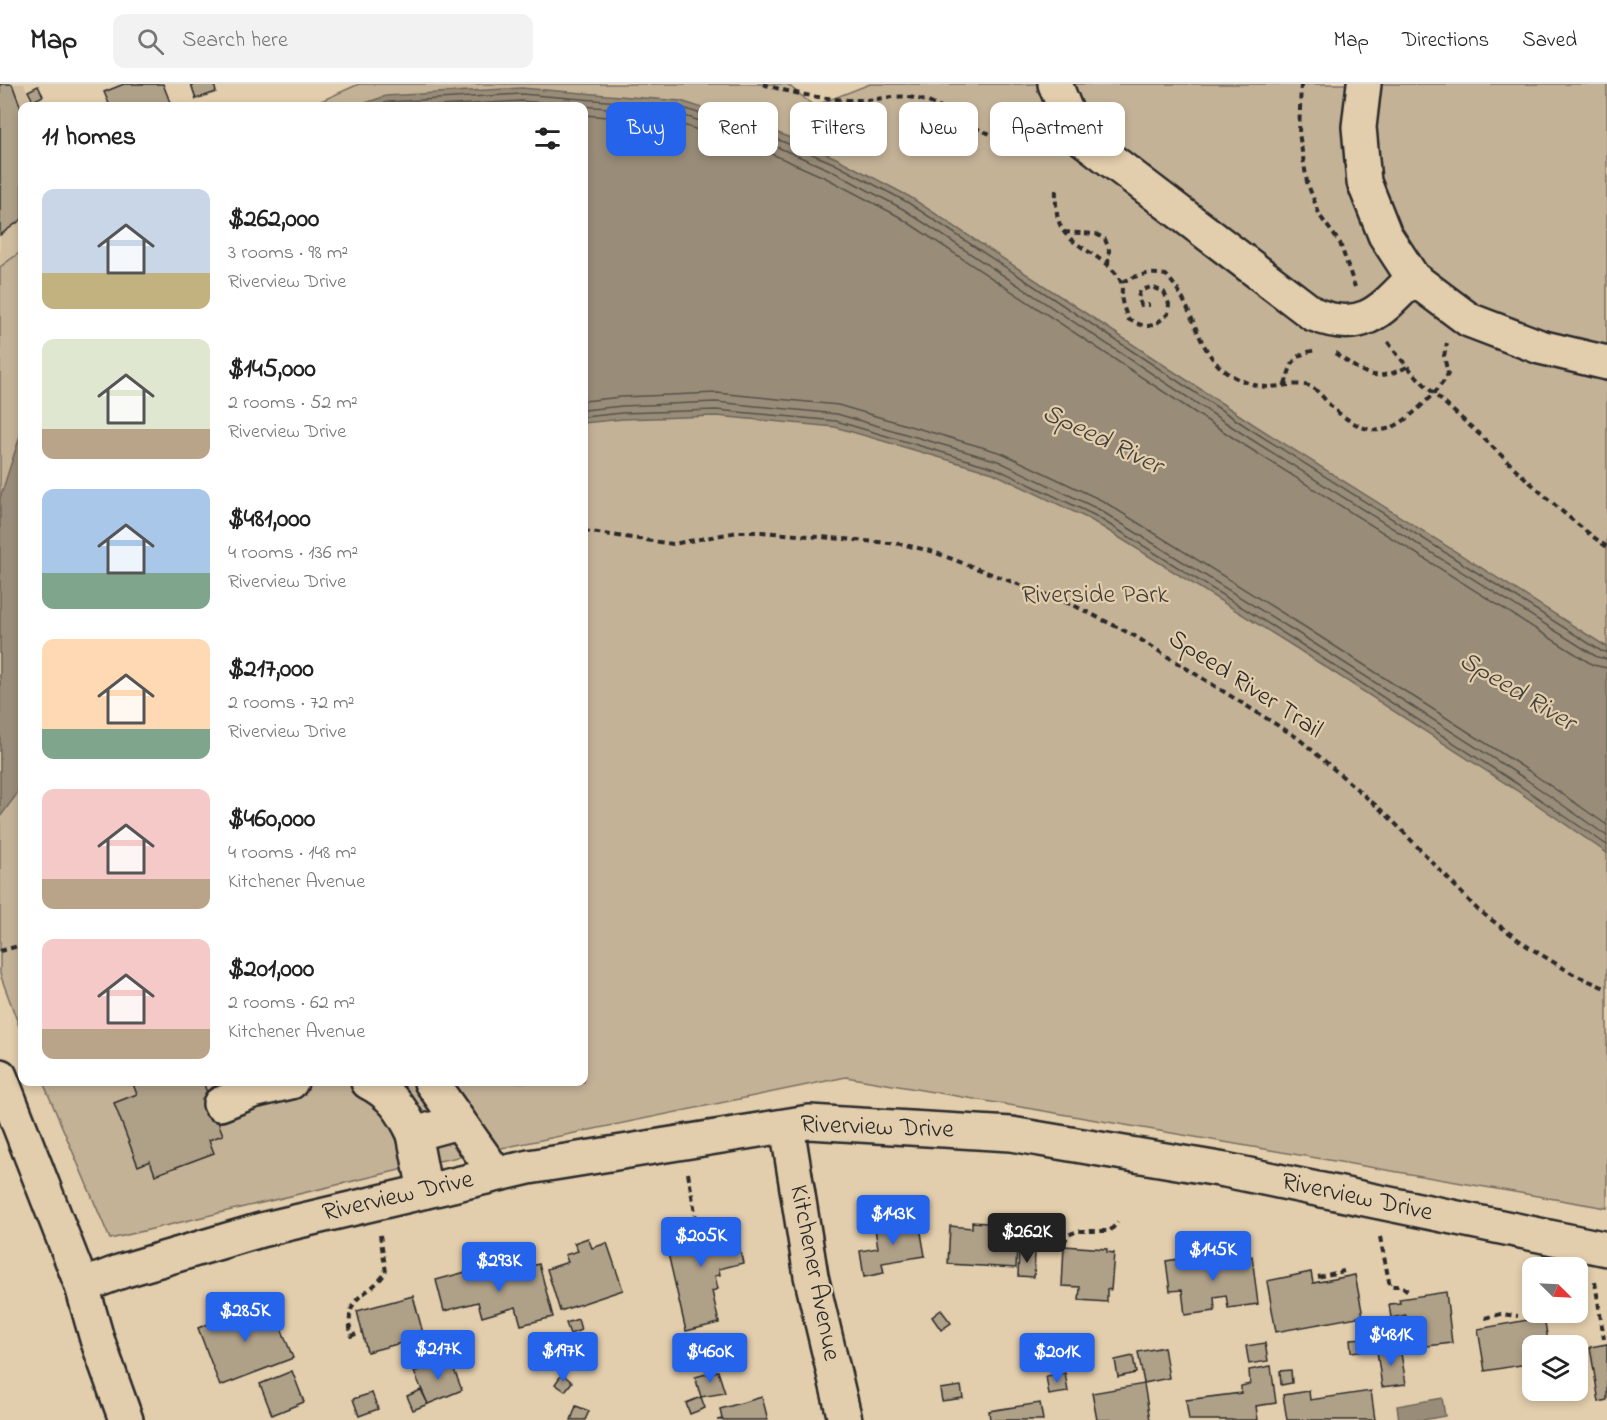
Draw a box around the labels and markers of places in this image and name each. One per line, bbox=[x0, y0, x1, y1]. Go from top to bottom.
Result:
pin: $143K bbox=[851, 1195, 935, 1246]
pin: $262K bbox=[985, 1213, 1069, 1264]
pin: $205K bbox=[659, 1217, 743, 1268]
pin: $145K bbox=[1171, 1231, 1255, 1282]
pin: $293K bbox=[457, 1242, 541, 1293]
pin: $285K bbox=[203, 1292, 287, 1343]
pin: $481K bbox=[1349, 1316, 1433, 1367]
pin: $217K bbox=[396, 1330, 480, 1381]
pin: $197K bbox=[521, 1332, 605, 1383]
pin: $460K bbox=[668, 1333, 752, 1384]
pin: $201K bbox=[1015, 1333, 1099, 1384]

